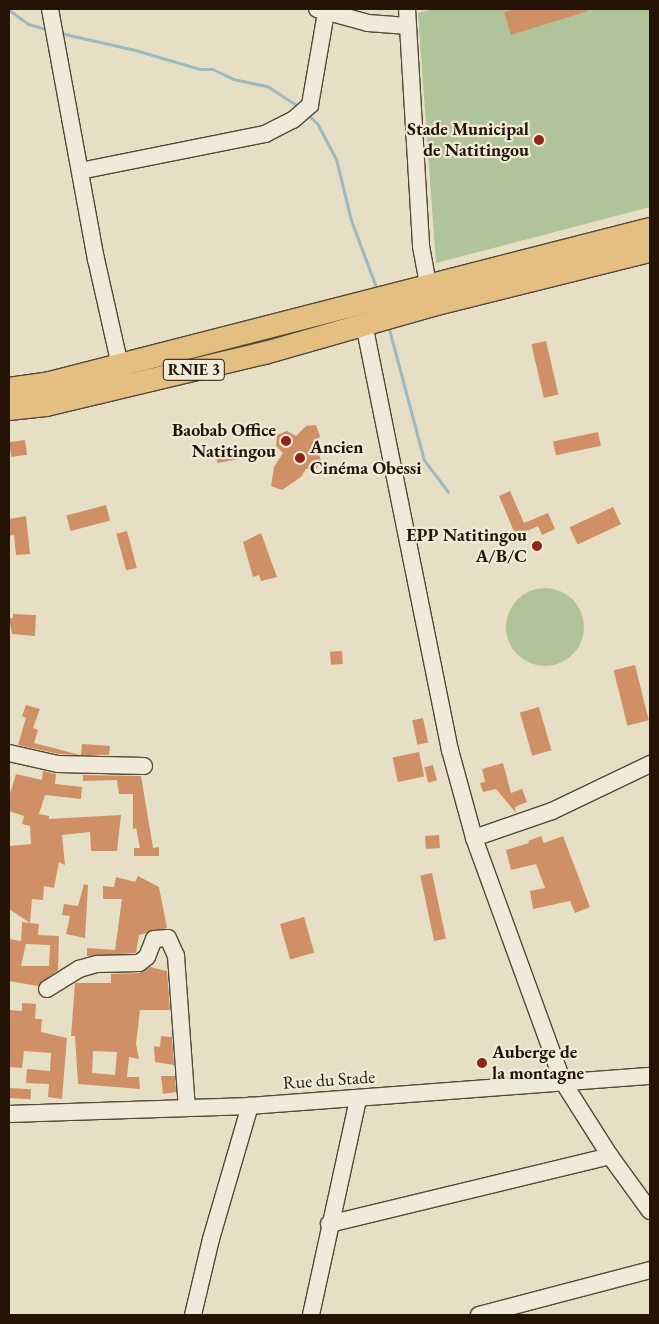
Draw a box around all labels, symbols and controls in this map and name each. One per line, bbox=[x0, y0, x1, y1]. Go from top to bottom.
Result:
place label: Stade Municipal de Natitingou bbox=[407, 119, 529, 162]
marker: Stade Municipal de Natitingou bbox=[533, 134, 545, 146]
road number: RNIE 3 bbox=[163, 356, 225, 384]
place label: Baobab Office Natitingou bbox=[172, 420, 276, 462]
marker: Baobab Office Natitingou bbox=[280, 435, 292, 447]
place label: Ancien Cinéma Obessi bbox=[310, 437, 422, 479]
marker: Ancien Cinéma Obessi bbox=[294, 452, 306, 464]
place label: EPP Natitingou A/B/C bbox=[406, 525, 527, 568]
marker: EPP Natitingou A/B/C bbox=[531, 540, 543, 552]
place label: Auberge de la montagne bbox=[492, 1042, 584, 1084]
marker: Auberge de la montagne bbox=[476, 1057, 488, 1069]
street label: Rue du Stade bbox=[282, 1066, 376, 1094]

